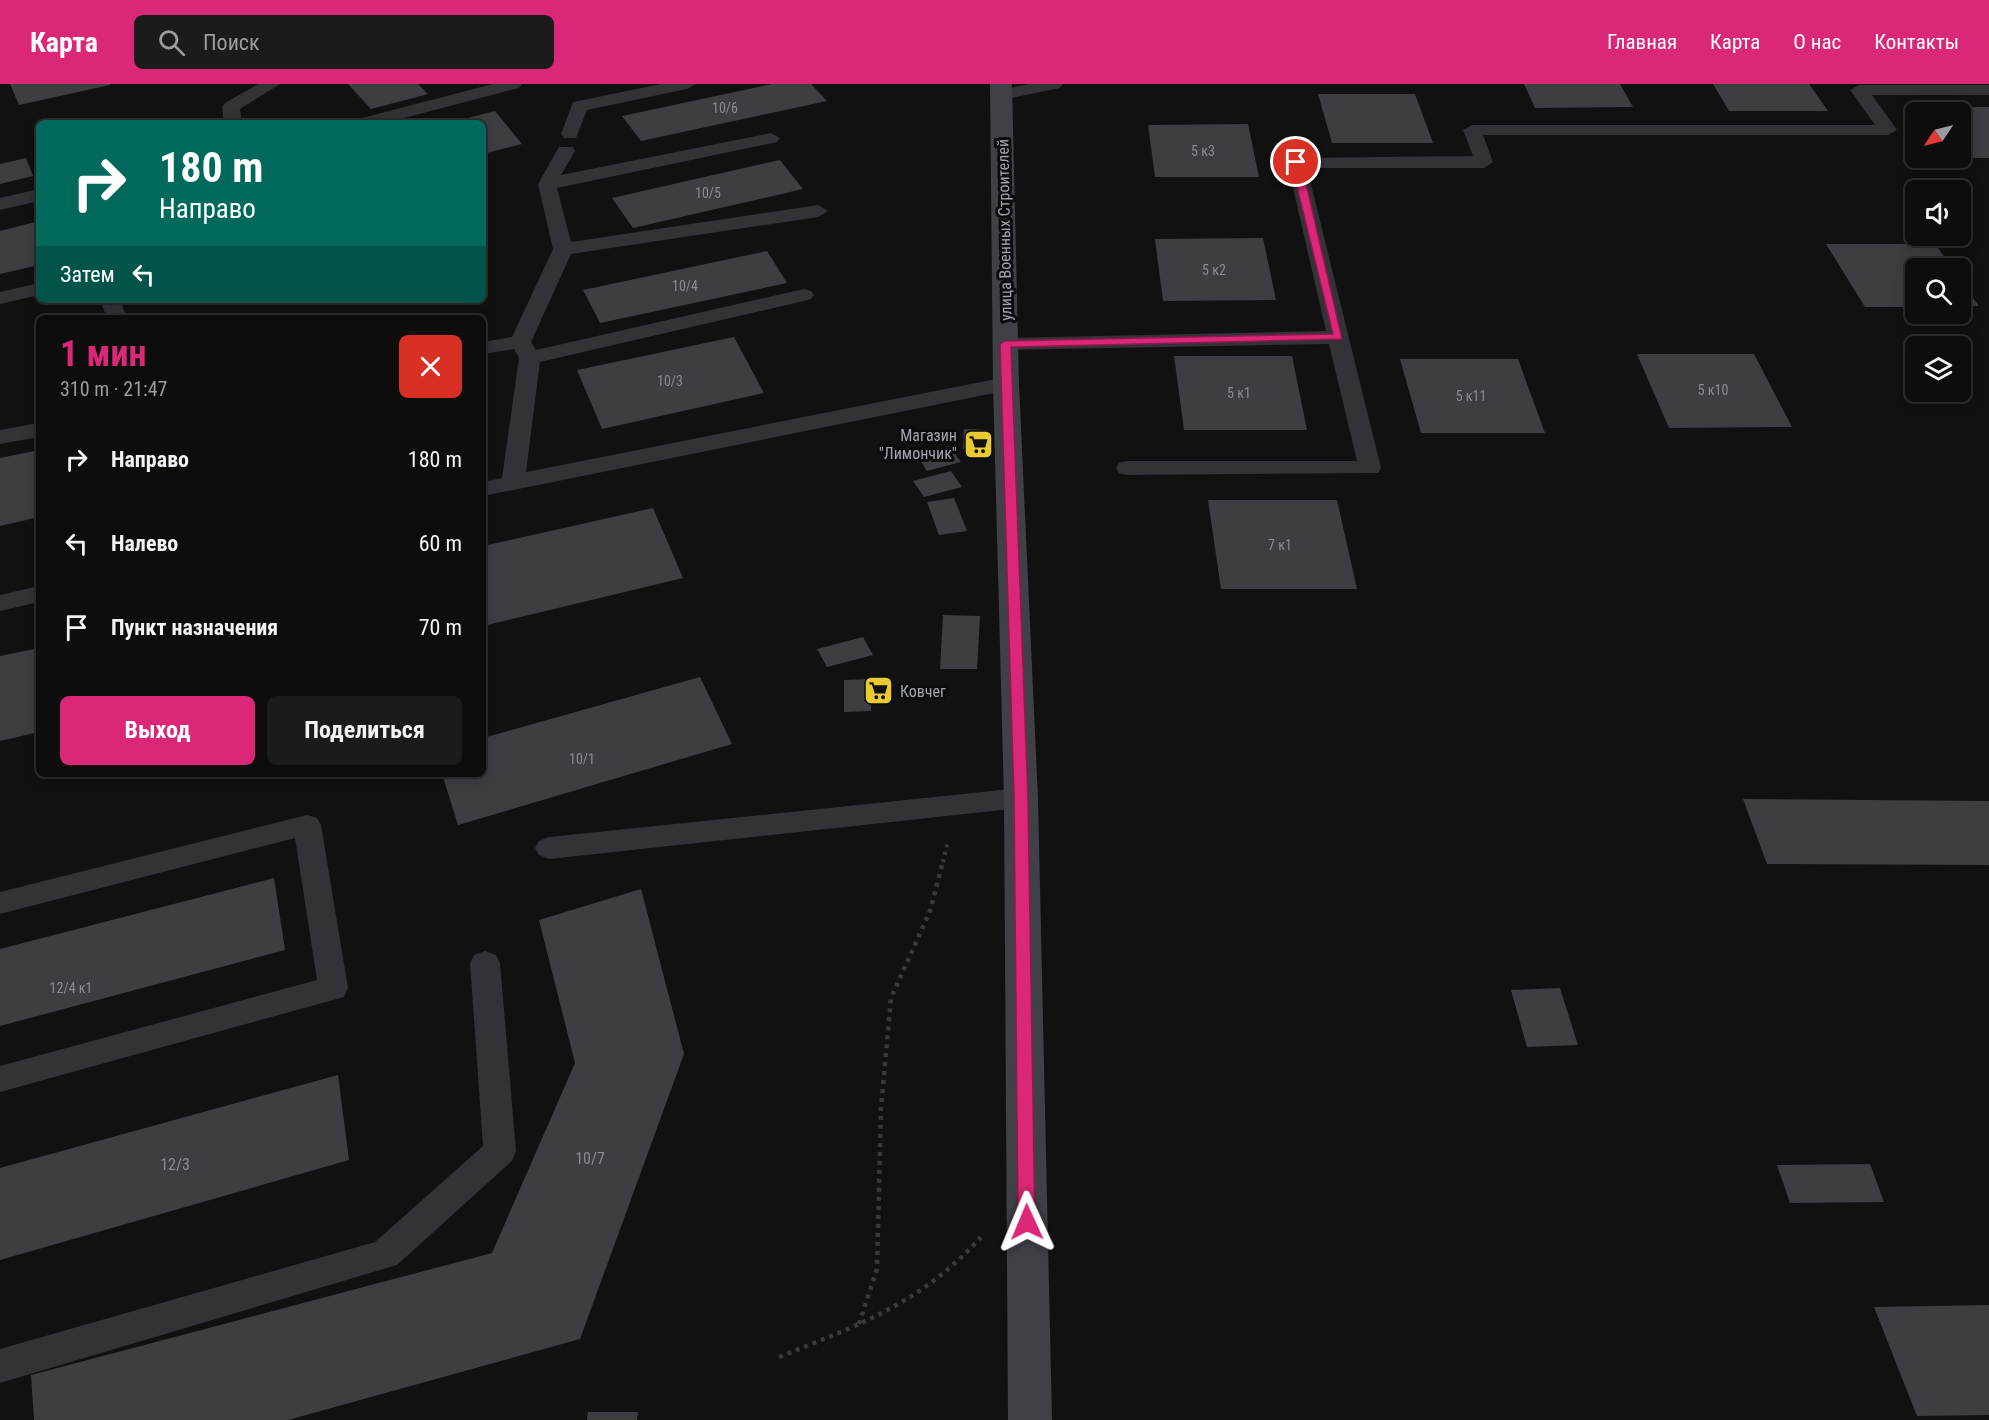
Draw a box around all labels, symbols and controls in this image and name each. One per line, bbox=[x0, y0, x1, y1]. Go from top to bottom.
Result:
search box bbox=[134, 15, 554, 69]
text: Карта bbox=[30, 26, 98, 59]
icon: search bbox=[155, 26, 188, 59]
text: Поиск bbox=[203, 30, 260, 55]
text: Главная bbox=[1607, 30, 1677, 54]
text: Карта bbox=[1710, 30, 1760, 54]
text: О нас bbox=[1793, 30, 1841, 54]
text: Контакты bbox=[1874, 30, 1959, 54]
house number: 10/6 bbox=[712, 100, 738, 116]
north arrow bbox=[1905, 102, 1971, 168]
map controls bbox=[1905, 102, 1971, 402]
pin bbox=[1270, 136, 1321, 187]
street label: улица Военных Строителей bbox=[993, 139, 1016, 321]
text: 180 m bbox=[159, 143, 264, 192]
house number: 5 к3 bbox=[1191, 143, 1215, 159]
icon: right bbox=[60, 144, 138, 222]
icon: arrive bbox=[1279, 145, 1312, 178]
button: sound bbox=[1905, 180, 1971, 246]
house number: 10/5 bbox=[695, 185, 721, 201]
text: Направо bbox=[159, 193, 256, 225]
icon: left bbox=[127, 258, 160, 291]
button: search bbox=[1905, 258, 1971, 324]
text: Затем bbox=[60, 262, 115, 287]
house number: 5 к2 bbox=[1202, 262, 1226, 278]
house number: 10/4 bbox=[672, 278, 698, 294]
text: 1 мин bbox=[60, 333, 146, 375]
button: close bbox=[399, 335, 462, 398]
button: layers bbox=[1905, 336, 1971, 402]
house number: 10/3 bbox=[657, 373, 683, 389]
text: 310 m · 21:47 bbox=[60, 377, 167, 401]
house number: 5 к10 bbox=[1698, 382, 1728, 398]
house number: 5 к1 bbox=[1227, 385, 1251, 401]
house number: 5 к11 bbox=[1456, 388, 1486, 404]
place label: Магазин "Лимончик" bbox=[879, 426, 957, 463]
supermarket icon: Магазин "Лимончик" bbox=[962, 428, 994, 460]
icon: right bbox=[60, 443, 93, 476]
text: Направо bbox=[111, 447, 189, 472]
text: 180 m bbox=[408, 447, 462, 472]
icon: left bbox=[60, 527, 93, 560]
text: Налево bbox=[111, 531, 178, 556]
text: 60 m bbox=[419, 531, 462, 556]
house number: 7 к1 bbox=[1268, 537, 1292, 553]
icon: arrive bbox=[60, 611, 93, 644]
text: Пункт назначения bbox=[111, 615, 278, 640]
text: 70 m bbox=[419, 615, 462, 640]
supermarket icon: Ковчег bbox=[863, 675, 895, 707]
place label: Ковчег bbox=[900, 682, 946, 701]
button: Выход bbox=[60, 696, 255, 765]
button: Поделиться bbox=[267, 696, 462, 765]
house number: 10/1 bbox=[569, 751, 595, 767]
house number: 12/4 к1 bbox=[50, 980, 92, 996]
house number: 10/7 bbox=[575, 1149, 605, 1168]
house number: 12/3 bbox=[160, 1155, 190, 1174]
position arrow bbox=[995, 1190, 1059, 1254]

